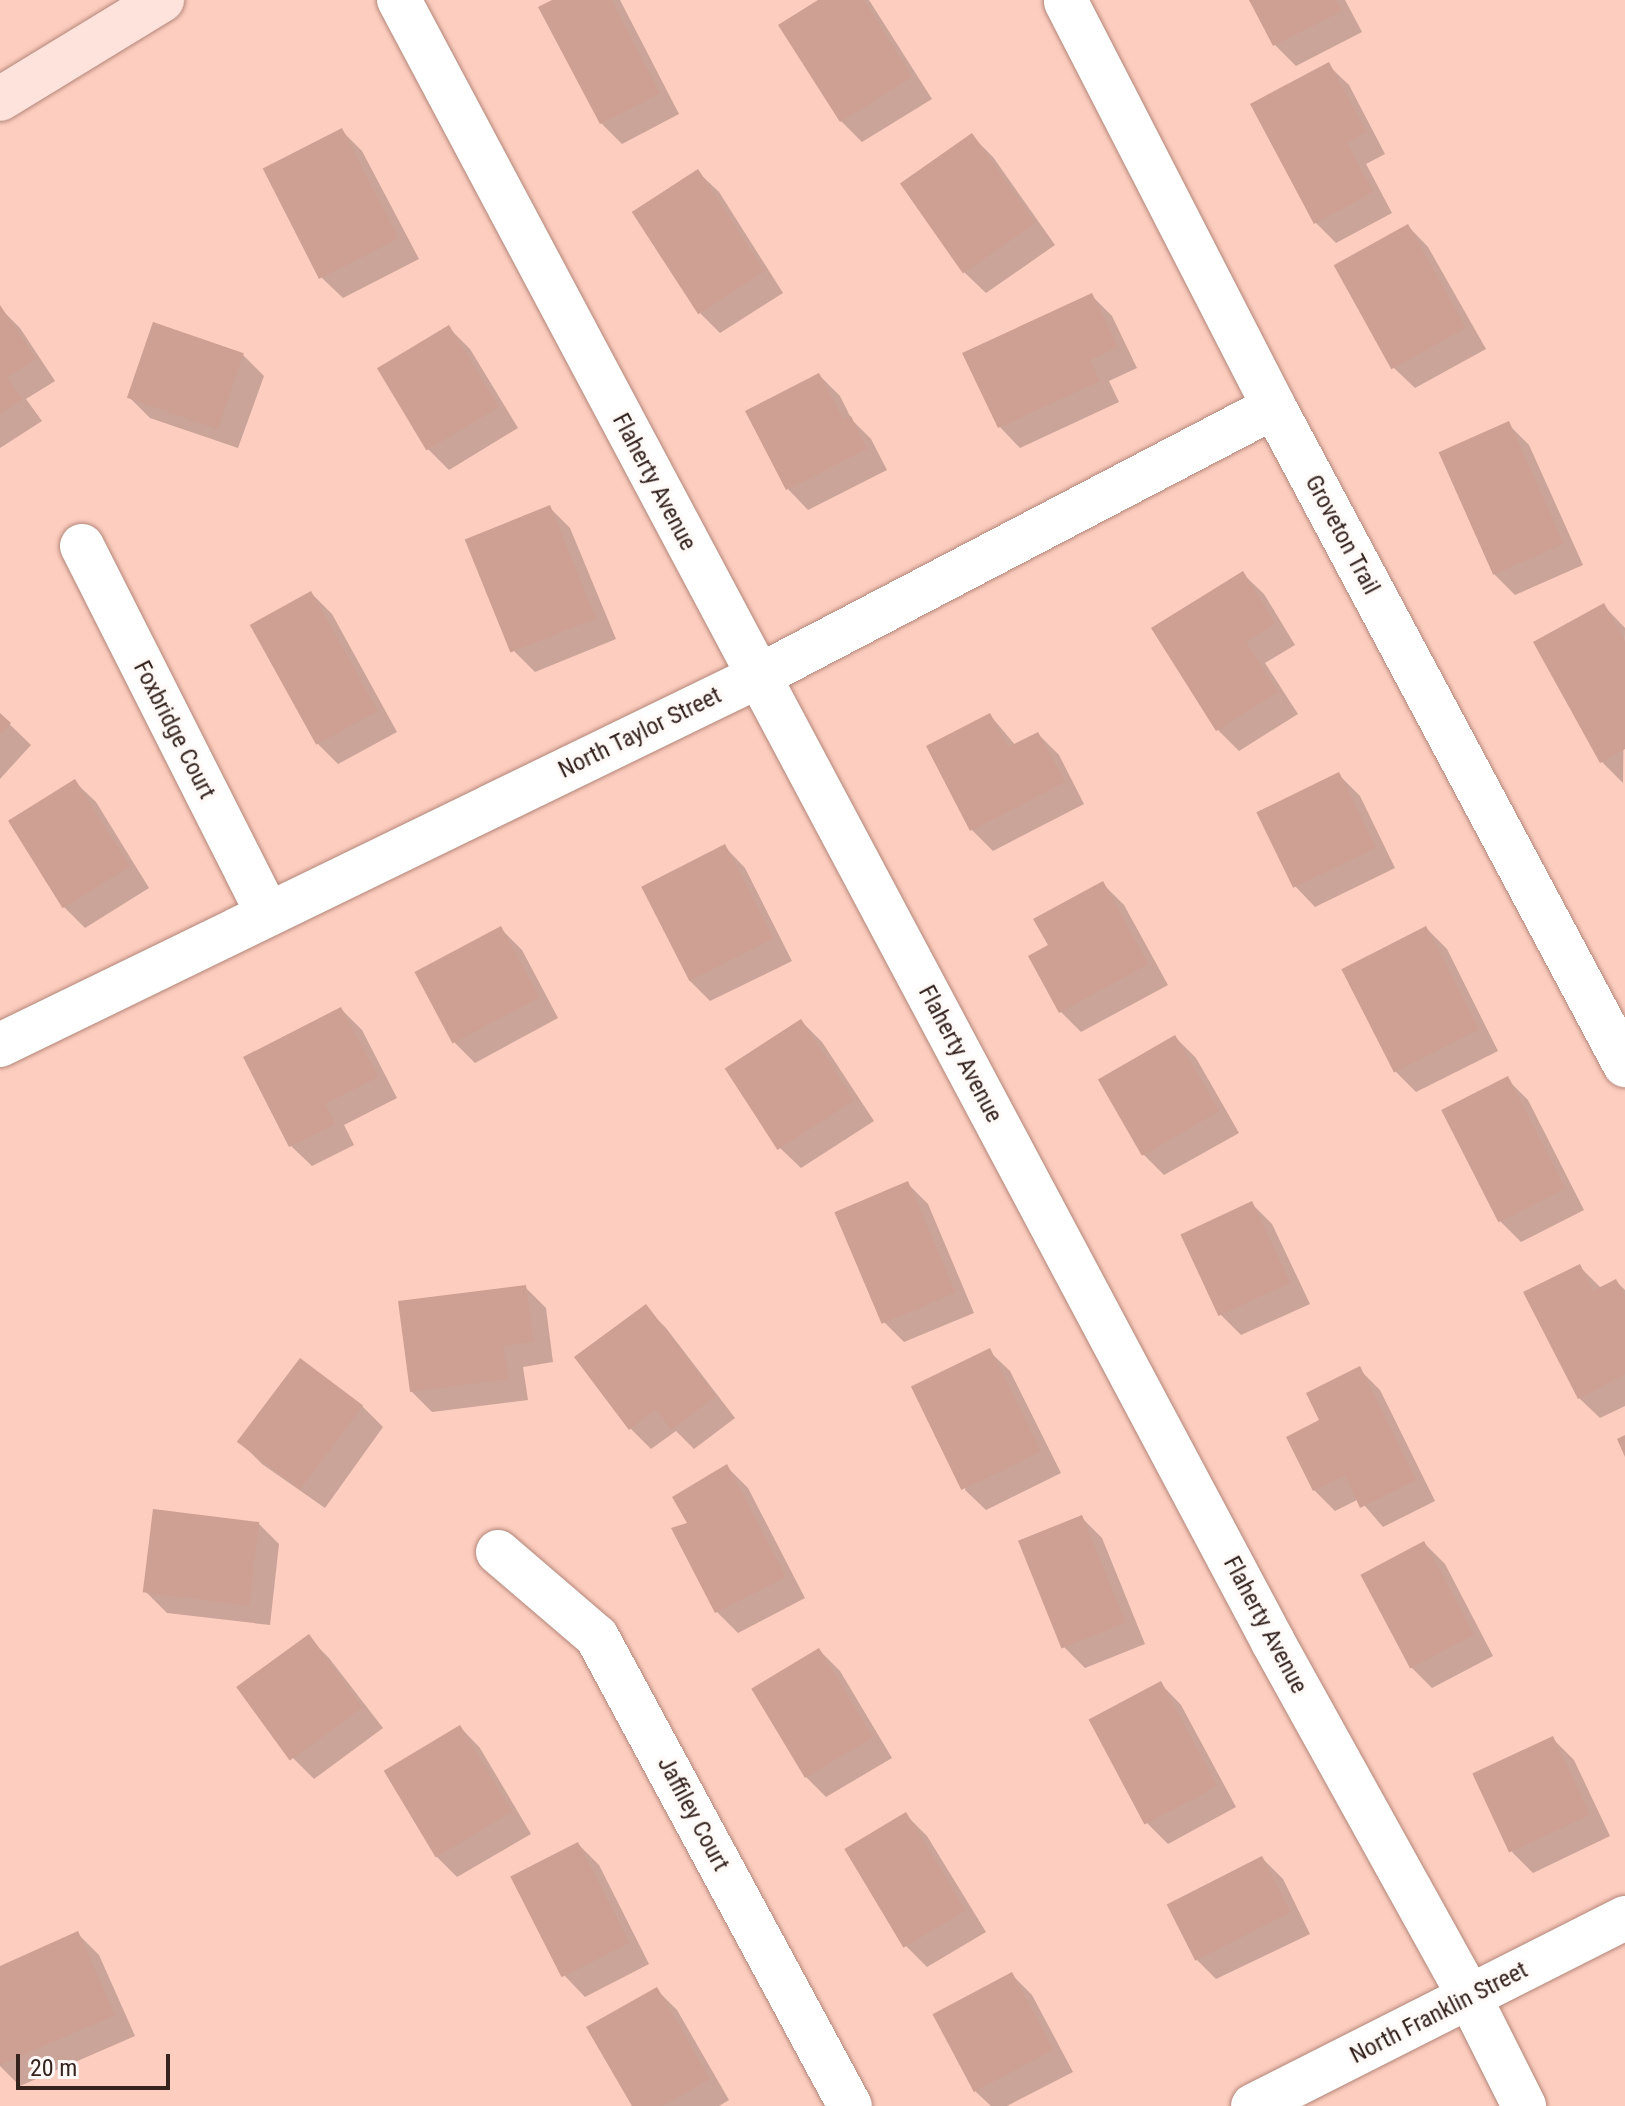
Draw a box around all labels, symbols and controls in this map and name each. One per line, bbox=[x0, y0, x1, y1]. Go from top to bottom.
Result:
street label: Flaherty Avenue bbox=[606, 409, 702, 555]
street label: Groveton Trail bbox=[1298, 470, 1386, 600]
street label: Foxbridge Court bbox=[127, 656, 221, 804]
street label: North Taylor Street bbox=[554, 681, 726, 785]
street label: Flaherty Avenue bbox=[912, 981, 1008, 1127]
street label: Flaherty Avenue bbox=[1217, 1552, 1313, 1698]
street label: Jaffiley Court bbox=[651, 1752, 735, 1876]
street label: North Franklin Street bbox=[1345, 1956, 1533, 2070]
scale bar bbox=[20, 2038, 174, 2088]
text: 20 m bbox=[30, 2054, 77, 2082]

